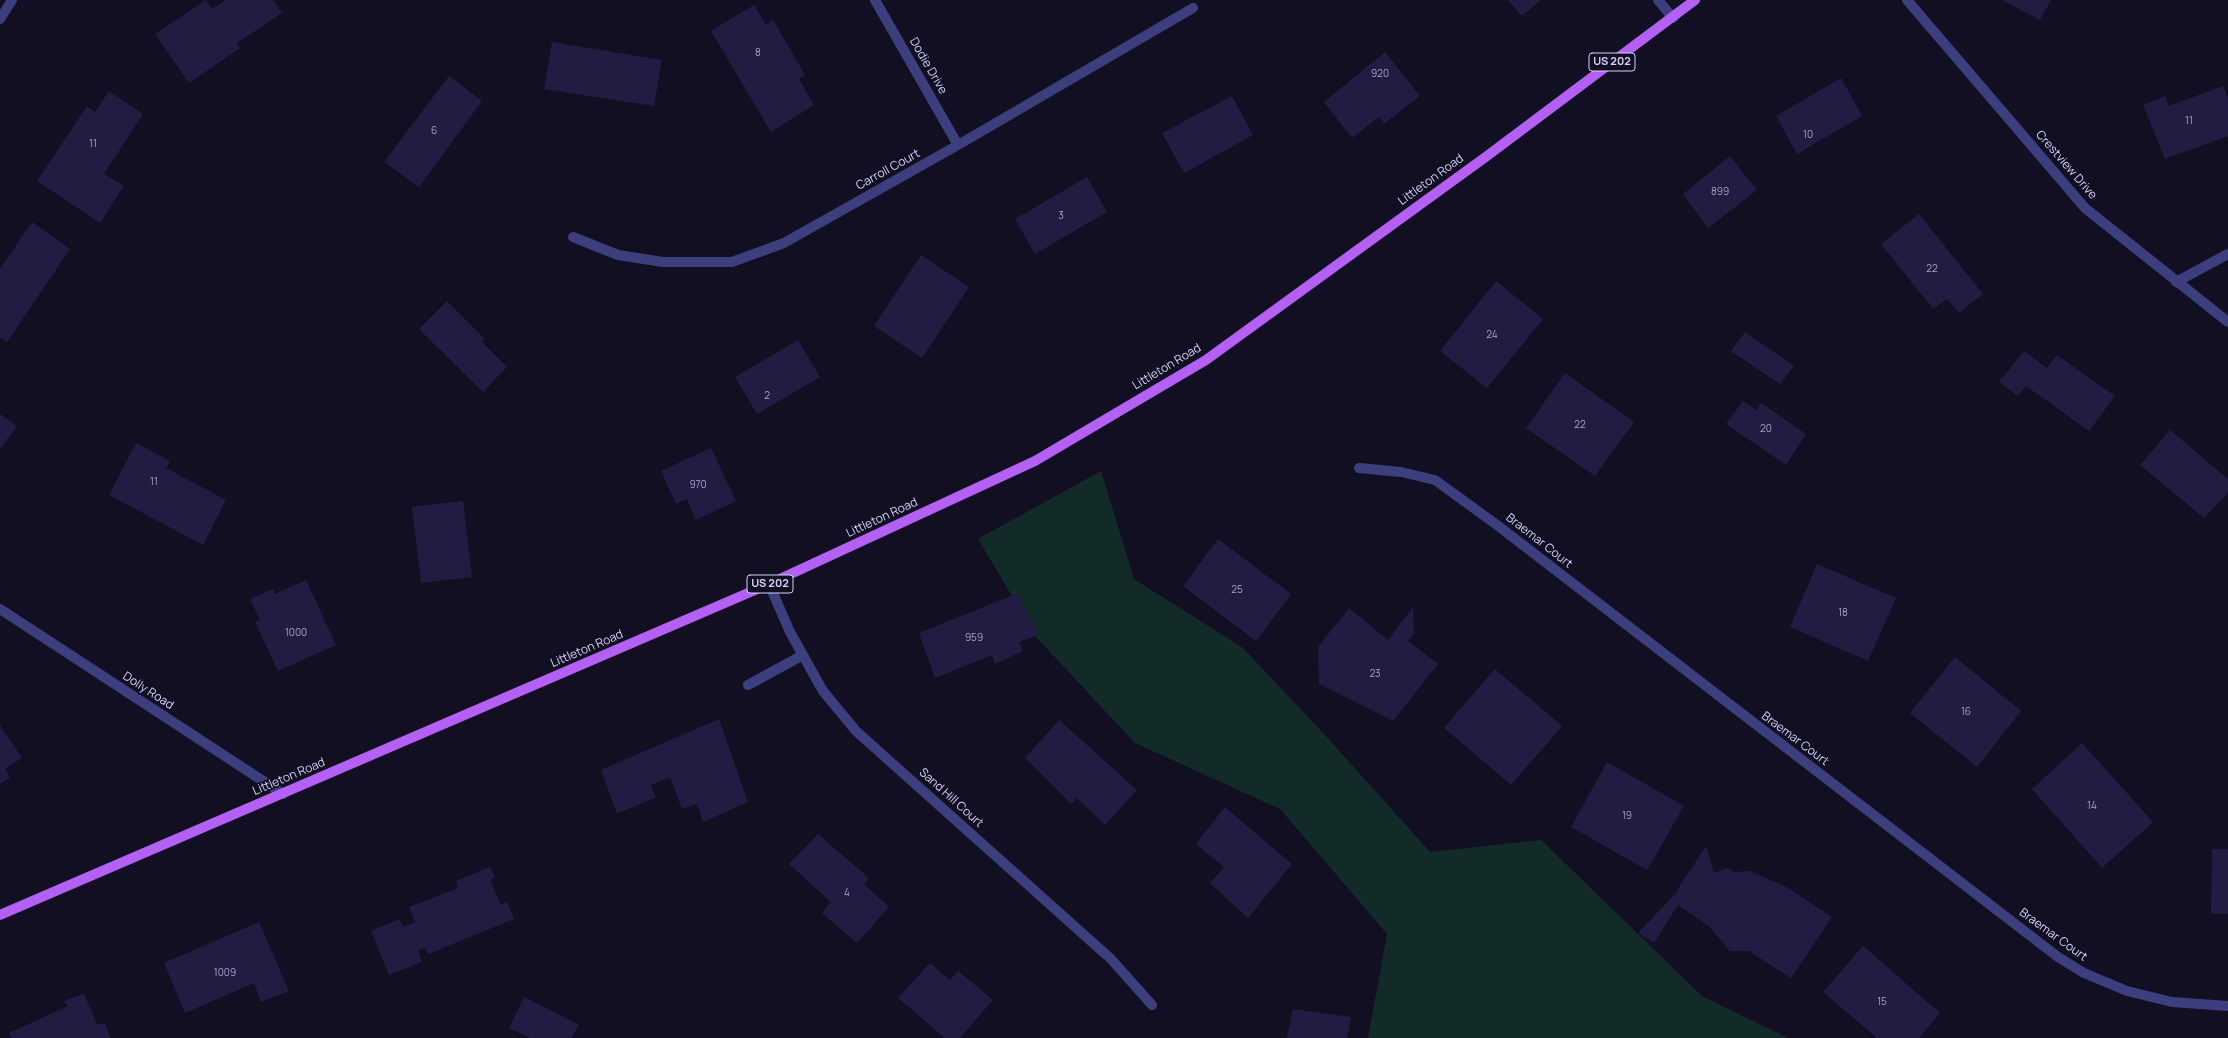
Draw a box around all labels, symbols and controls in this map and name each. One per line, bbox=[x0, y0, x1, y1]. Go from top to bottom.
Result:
street label: Dodie Drive bbox=[906, 35, 950, 97]
house number: 8 bbox=[755, 47, 761, 59]
road number: US 202 bbox=[1589, 53, 1635, 71]
house number: 920 bbox=[1371, 68, 1389, 80]
house number: 11 bbox=[2185, 115, 2193, 127]
house number: 6 bbox=[431, 125, 437, 137]
street label: Crestview Drive bbox=[2032, 128, 2100, 202]
house number: 10 bbox=[1803, 129, 1813, 141]
house number: 11 bbox=[89, 138, 97, 150]
street label: Carroll Court bbox=[854, 147, 922, 193]
street label: Littleton Road bbox=[1396, 151, 1466, 209]
house number: 899 bbox=[1711, 186, 1729, 198]
house number: 3 bbox=[1058, 210, 1064, 222]
house number: 22 bbox=[1926, 263, 1938, 275]
house number: 24 bbox=[1486, 329, 1498, 341]
street label: Littleton Road bbox=[1130, 341, 1204, 393]
house number: 2 bbox=[764, 390, 770, 402]
house number: 22 bbox=[1574, 419, 1586, 431]
house number: 20 bbox=[1760, 423, 1772, 435]
house number: 11 bbox=[150, 476, 158, 488]
house number: 970 bbox=[689, 479, 707, 491]
street label: Littleton Road bbox=[844, 495, 920, 541]
street label: Braemar Court bbox=[1503, 511, 1575, 571]
road number: US 202 bbox=[747, 575, 793, 593]
house number: 25 bbox=[1231, 584, 1243, 596]
house number: 18 bbox=[1838, 607, 1848, 619]
house number: 1000 bbox=[285, 627, 307, 639]
street label: Littleton Road bbox=[549, 627, 625, 671]
house number: 959 bbox=[965, 632, 983, 644]
house number: 23 bbox=[1369, 668, 1381, 680]
street label: Dolly Road bbox=[120, 669, 176, 713]
house number: 16 bbox=[1961, 706, 1971, 718]
street label: Braemar Court bbox=[1759, 709, 1831, 769]
street label: Littleton Road bbox=[251, 755, 327, 799]
street label: Sand Hill Court bbox=[916, 765, 986, 831]
house number: 14 bbox=[2087, 800, 2097, 812]
house number: 19 bbox=[1622, 810, 1632, 822]
house number: 4 bbox=[844, 887, 850, 899]
street label: Braemar Court bbox=[2016, 906, 2090, 964]
house number: 1009 bbox=[214, 967, 236, 979]
house number: 15 bbox=[1877, 996, 1887, 1008]

